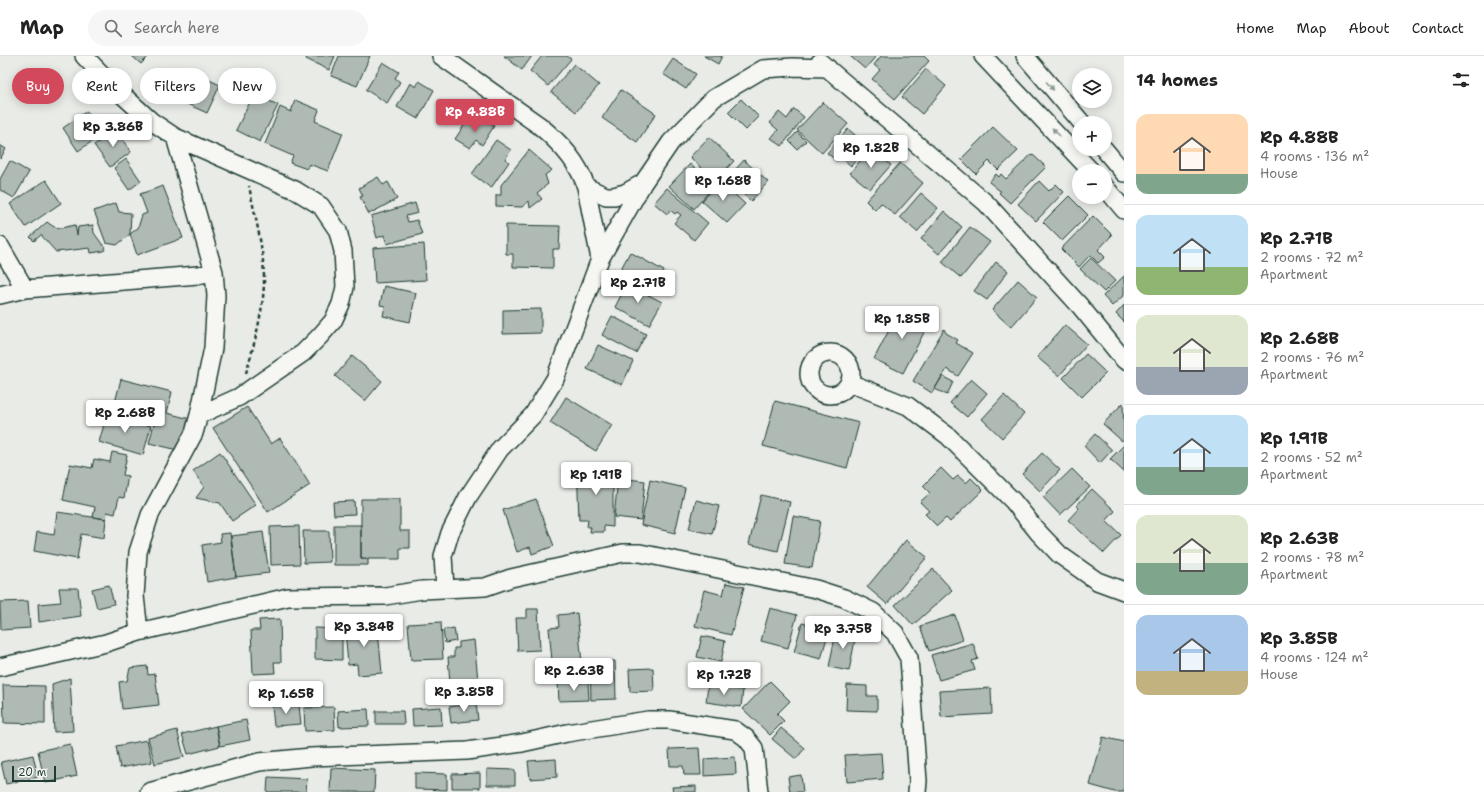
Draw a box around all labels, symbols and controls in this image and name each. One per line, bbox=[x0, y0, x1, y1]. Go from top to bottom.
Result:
search box bbox=[88, 10, 368, 46]
text: Map bbox=[20, 15, 64, 40]
icon: search bbox=[102, 17, 124, 39]
text: Search here bbox=[134, 18, 220, 38]
text: Home bbox=[1236, 19, 1275, 37]
text: Map bbox=[1297, 19, 1327, 37]
text: About bbox=[1349, 19, 1390, 37]
text: Contact bbox=[1412, 19, 1464, 37]
chip: Buy bbox=[12, 68, 64, 104]
chip: Rent bbox=[72, 68, 132, 104]
chip: Filters bbox=[140, 68, 210, 104]
chip: New bbox=[218, 68, 276, 104]
map controls bbox=[1072, 68, 1112, 204]
button: layers bbox=[1072, 68, 1112, 108]
text: 14 homes bbox=[1136, 69, 1218, 91]
icon: filters bbox=[1450, 69, 1472, 91]
one-way arrow bbox=[1045, 81, 1054, 90]
pin: Rp 4.88B bbox=[434, 99, 516, 133]
text: Rp 4.88B bbox=[445, 103, 505, 120]
pin: Rp 3.86B bbox=[72, 114, 154, 148]
button: + bbox=[1072, 116, 1112, 156]
text: Rp 3.86B bbox=[83, 118, 143, 135]
text: Rp 4.88B bbox=[1260, 126, 1339, 148]
one-way arrow bbox=[1051, 127, 1061, 137]
icon: home bbox=[1168, 130, 1216, 178]
pin: Rp 1.82B bbox=[830, 135, 912, 169]
text: Rp 1.82B bbox=[843, 139, 899, 156]
text: 4 rooms · 136 m² bbox=[1260, 148, 1369, 165]
button: − bbox=[1072, 164, 1112, 204]
text: House bbox=[1260, 165, 1298, 182]
pin: Rp 1.68B bbox=[682, 168, 764, 202]
text: Rp 1.68B bbox=[695, 172, 751, 189]
text: Rp 2.71B bbox=[1260, 227, 1333, 249]
icon: home bbox=[1168, 231, 1216, 279]
text: 2 rooms · 72 m² bbox=[1260, 249, 1364, 266]
text: Apartment bbox=[1260, 266, 1328, 283]
pin: Rp 2.71B bbox=[597, 270, 679, 304]
text: Rp 2.71B bbox=[610, 274, 666, 291]
pin: Rp 1.85B bbox=[861, 306, 943, 340]
text: Rp 1.85B bbox=[874, 310, 930, 327]
text: Rp 2.68B bbox=[1260, 327, 1339, 349]
icon: home bbox=[1168, 331, 1216, 379]
text: 2 rooms · 76 m² bbox=[1260, 349, 1364, 366]
text: Apartment bbox=[1260, 366, 1328, 383]
pin: Rp 2.68B bbox=[84, 400, 166, 434]
text: Rp 2.68B bbox=[95, 404, 155, 421]
text: Rp 1.91B bbox=[1260, 427, 1328, 449]
icon: home bbox=[1168, 431, 1216, 479]
text: 2 rooms · 52 m² bbox=[1260, 449, 1363, 466]
pin: Rp 1.91B bbox=[555, 462, 637, 496]
text: Rp 1.91B bbox=[570, 466, 622, 483]
text: Apartment bbox=[1260, 466, 1328, 483]
text: Rp 2.63B bbox=[1260, 527, 1339, 549]
icon: home bbox=[1168, 531, 1216, 579]
text: 2 rooms · 78 m² bbox=[1260, 549, 1364, 566]
text: Apartment bbox=[1260, 566, 1328, 583]
pin: Rp 3.84B bbox=[323, 614, 405, 648]
pin: Rp 3.75B bbox=[802, 616, 884, 650]
text: Rp 3.84B bbox=[334, 618, 394, 635]
text: Rp 3.75B bbox=[814, 620, 872, 637]
text: Rp 3.85B bbox=[1260, 627, 1338, 649]
icon: home bbox=[1168, 631, 1216, 679]
text: 4 rooms · 124 m² bbox=[1260, 649, 1369, 666]
pin: Rp 2.63B bbox=[533, 658, 615, 692]
text: Rp 2.63B bbox=[544, 662, 604, 679]
pin: Rp 1.72B bbox=[683, 662, 765, 696]
text: Rp 1.72B bbox=[697, 666, 751, 683]
text: House bbox=[1260, 666, 1298, 683]
pin: Rp 3.85B bbox=[423, 679, 505, 713]
pin: Rp 1.65B bbox=[245, 681, 327, 715]
text: Rp 3.85B bbox=[434, 683, 494, 700]
text: Rp 1.65B bbox=[258, 685, 314, 702]
scale bar bbox=[12, 764, 56, 783]
text: 20 m bbox=[18, 765, 46, 780]

